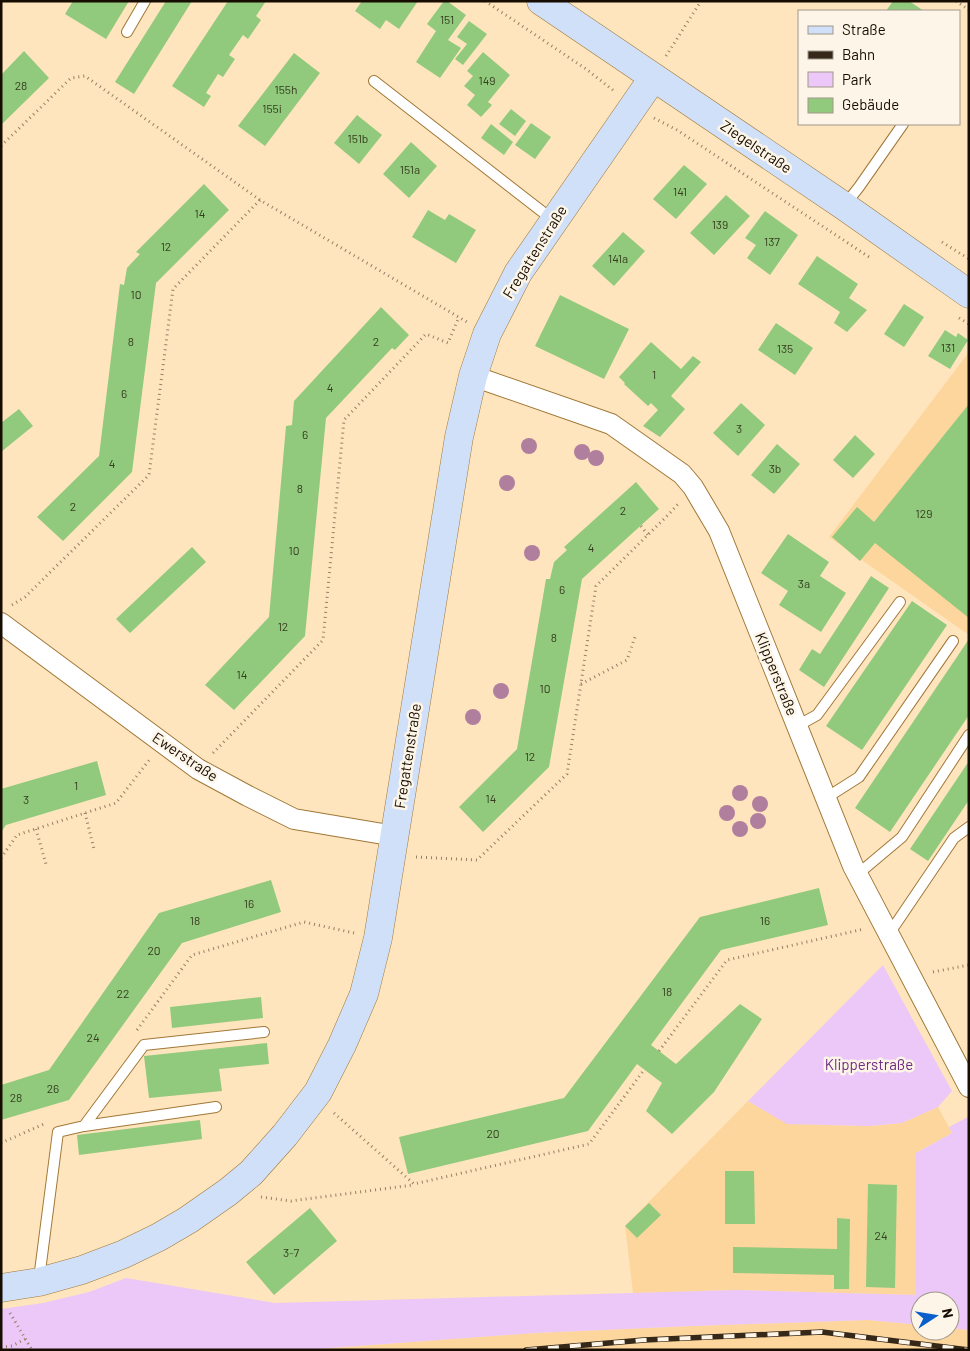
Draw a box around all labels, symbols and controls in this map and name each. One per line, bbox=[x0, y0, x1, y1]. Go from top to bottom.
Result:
legend bbox=[798, 10, 960, 125]
house number: 151 bbox=[440, 12, 454, 26]
text: Straße bbox=[842, 20, 886, 38]
text: Bahn bbox=[842, 45, 875, 63]
text: Park bbox=[842, 70, 872, 88]
house number: 149 bbox=[478, 73, 496, 87]
house number: 28 bbox=[15, 78, 27, 92]
house number: 155h bbox=[274, 82, 298, 96]
text: Gebäude bbox=[842, 95, 899, 113]
house number: 155i bbox=[262, 101, 282, 115]
street label: Ziegelstraße bbox=[718, 116, 795, 176]
house number: 151b bbox=[348, 131, 368, 145]
house number: 151a bbox=[400, 162, 420, 176]
house number: 141 bbox=[673, 184, 687, 198]
street label: Fregattenstraße bbox=[498, 202, 570, 301]
house number: 14 bbox=[195, 206, 205, 220]
house number: 139 bbox=[712, 217, 728, 231]
house number: 137 bbox=[764, 234, 780, 248]
house number: 12 bbox=[161, 239, 171, 253]
house number: 141a bbox=[608, 251, 628, 265]
house number: 10 bbox=[131, 287, 141, 301]
house number: 8 bbox=[128, 334, 134, 348]
house number: 2 bbox=[373, 334, 379, 348]
house number: 131 bbox=[941, 340, 955, 354]
house number: 135 bbox=[777, 341, 793, 355]
house number: 1 bbox=[652, 367, 656, 381]
house number: 4 bbox=[327, 380, 333, 394]
house number: 6 bbox=[121, 386, 127, 400]
house number: 3 bbox=[736, 421, 742, 435]
house number: 6 bbox=[302, 427, 308, 441]
house number: 4 bbox=[109, 456, 115, 470]
house number: 3b bbox=[769, 461, 781, 475]
house number: 8 bbox=[297, 481, 303, 495]
house number: 2 bbox=[70, 499, 76, 513]
house number: 2 bbox=[620, 503, 626, 517]
house number: 129 bbox=[916, 506, 932, 520]
house number: 4 bbox=[588, 540, 594, 554]
house number: 10 bbox=[289, 543, 299, 557]
house number: 3a bbox=[798, 576, 810, 590]
house number: 6 bbox=[559, 582, 565, 596]
house number: 12 bbox=[278, 619, 288, 633]
street label: Klipperstraße bbox=[752, 629, 802, 718]
house number: 8 bbox=[551, 630, 557, 644]
house number: 14 bbox=[237, 667, 247, 681]
house number: 10 bbox=[540, 681, 550, 695]
street label: Fregattenstraße bbox=[390, 702, 424, 810]
street label: Ewerstraße bbox=[149, 728, 222, 785]
house number: 12 bbox=[525, 749, 535, 763]
house number: 1 bbox=[74, 778, 78, 792]
house number: 14 bbox=[486, 791, 496, 805]
house number: 3 bbox=[23, 792, 29, 806]
house number: 16 bbox=[244, 896, 254, 910]
house number: 18 bbox=[190, 913, 200, 927]
house number: 16 bbox=[760, 913, 770, 927]
house number: 20 bbox=[147, 943, 161, 957]
house number: 18 bbox=[662, 984, 672, 998]
house number: 22 bbox=[117, 986, 129, 1000]
house number: 24 bbox=[86, 1030, 100, 1044]
park label: Klipperstraße bbox=[825, 1055, 913, 1073]
house number: 26 bbox=[47, 1081, 59, 1095]
house number: 28 bbox=[10, 1090, 22, 1104]
house number: 20 bbox=[486, 1126, 500, 1140]
house number: 24 bbox=[874, 1228, 888, 1242]
house number: 3-7 bbox=[283, 1245, 299, 1259]
north arrow bbox=[910, 1291, 960, 1341]
text: N bbox=[939, 1307, 957, 1320]

